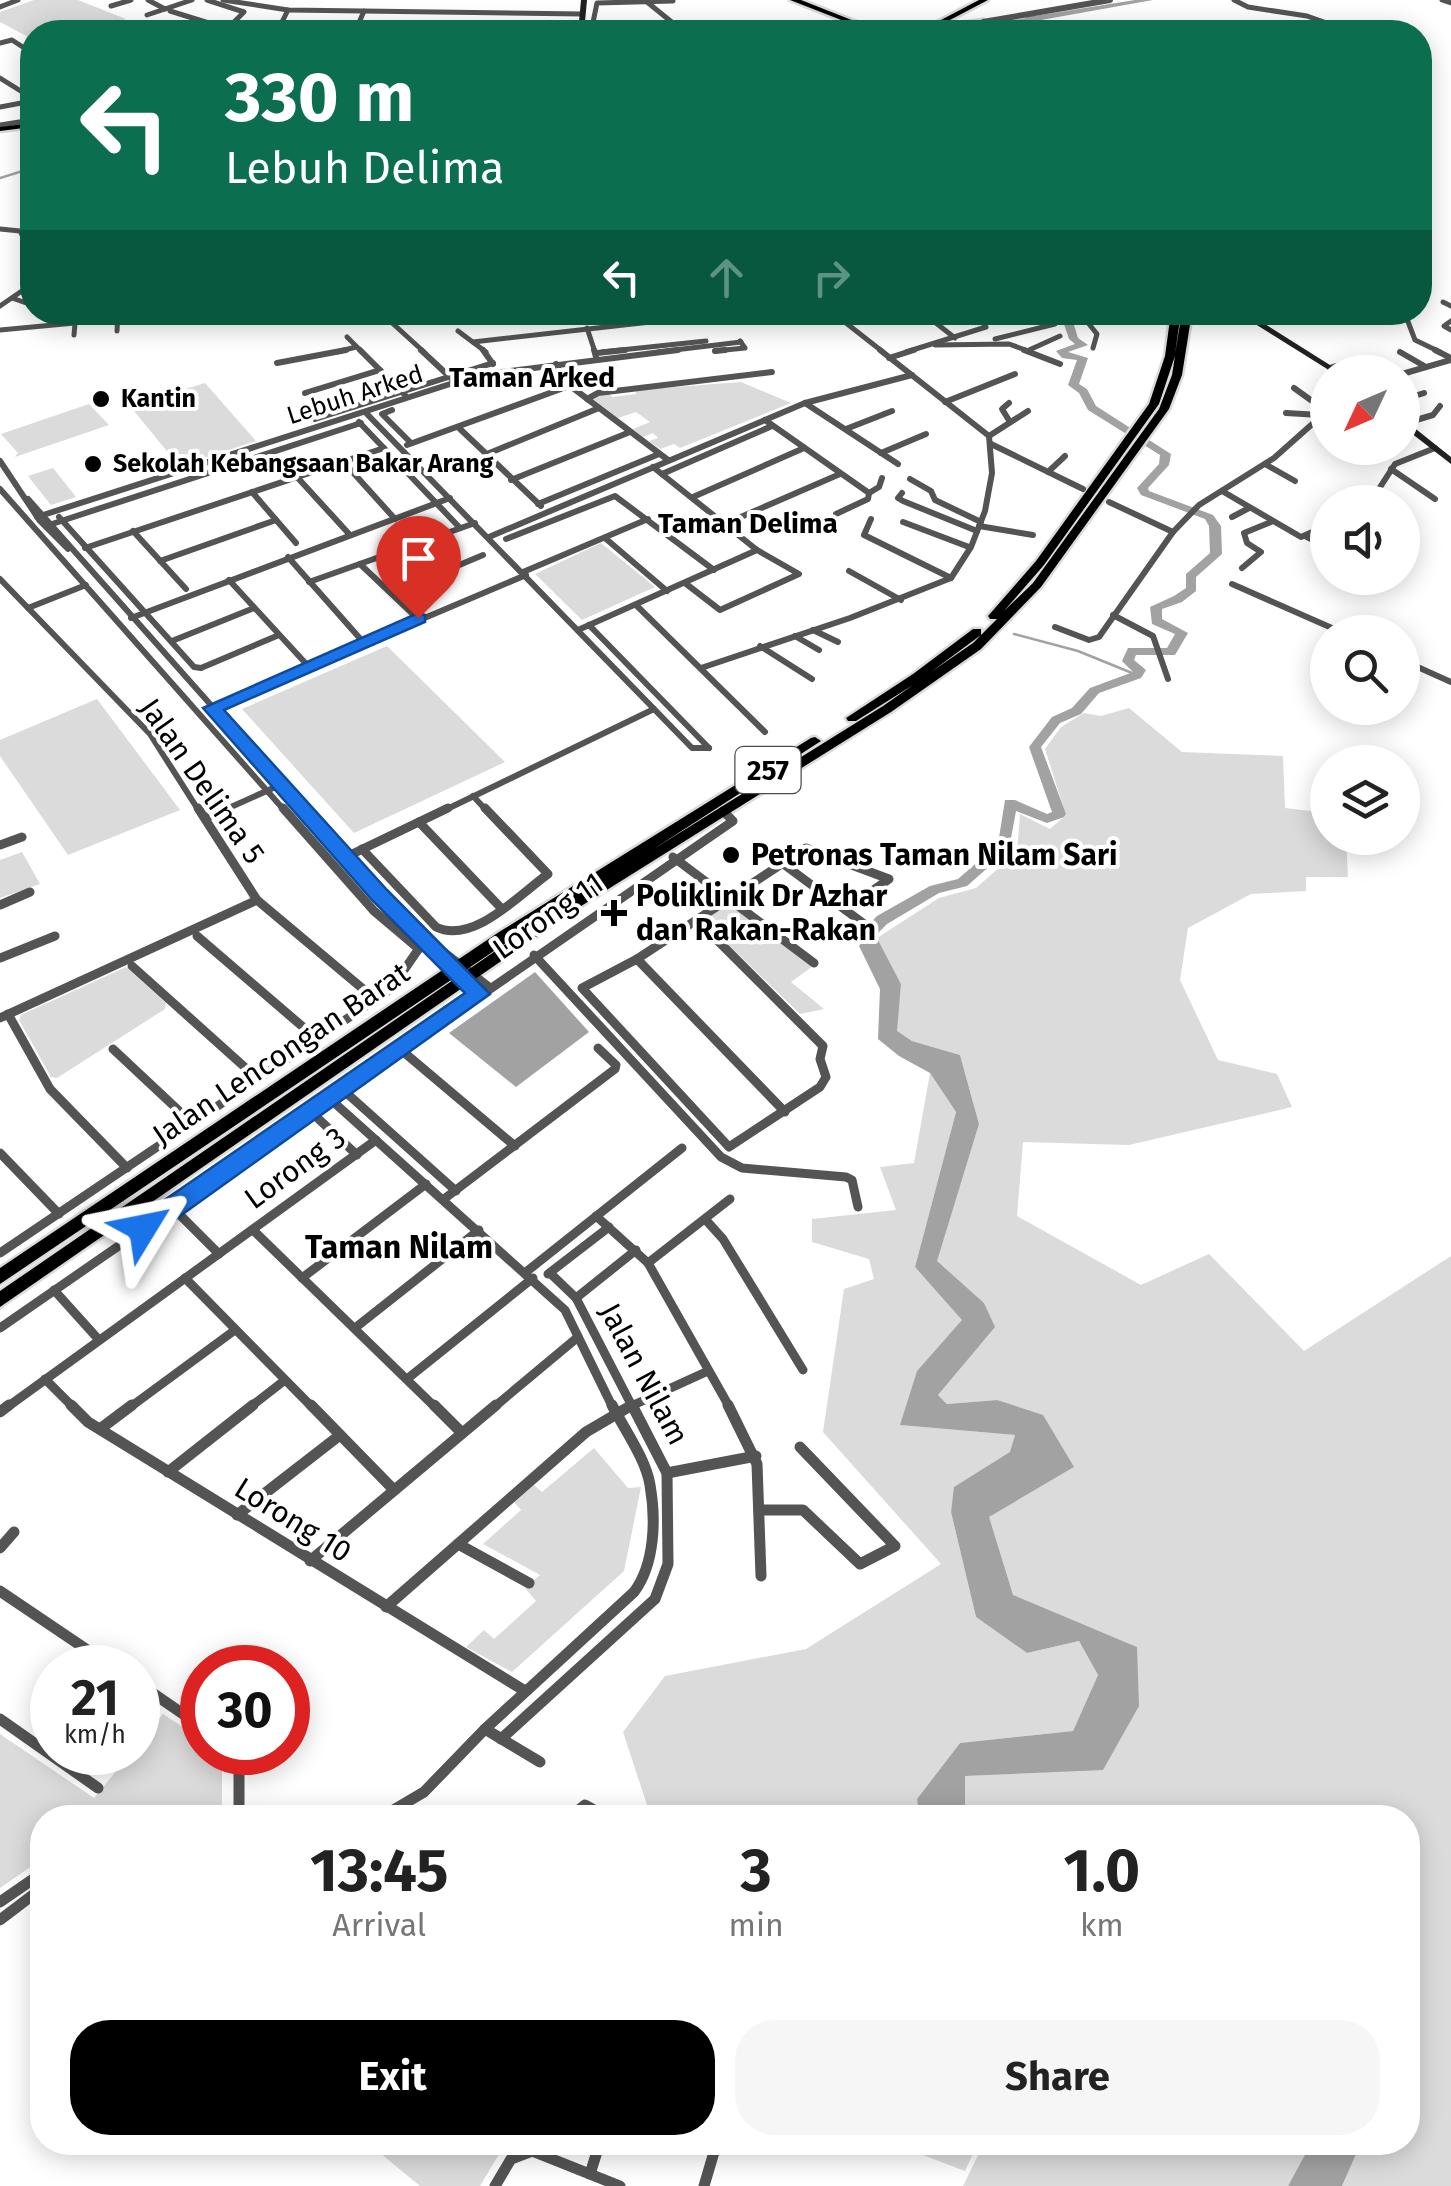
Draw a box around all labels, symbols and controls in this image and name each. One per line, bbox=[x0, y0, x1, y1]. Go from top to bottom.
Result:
text: 330 m bbox=[225, 56, 415, 140]
icon: left bbox=[60, 60, 190, 190]
text: Lebuh Delima bbox=[225, 141, 504, 195]
icon: left bbox=[594, 250, 649, 305]
icon: ahead bbox=[699, 250, 754, 305]
icon: right bbox=[804, 250, 859, 305]
north arrow bbox=[1310, 355, 1420, 465]
map controls bbox=[1310, 355, 1420, 855]
street label: Lebuh Arked bbox=[283, 359, 427, 431]
district label: Taman Arked bbox=[449, 361, 615, 394]
place label: Kantin bbox=[121, 384, 196, 414]
marker: Kantin bbox=[90, 388, 112, 410]
place label: Sekolah Kebangsaan Bakar Arang bbox=[113, 449, 494, 479]
marker: Sekolah Kebangsaan Bakar Arang bbox=[82, 453, 104, 475]
button: sound bbox=[1310, 485, 1420, 595]
district label: Taman Delima bbox=[658, 507, 838, 540]
pin bbox=[376, 516, 461, 619]
icon: arrive bbox=[391, 531, 446, 586]
button: search bbox=[1310, 615, 1420, 725]
street label: Jalan Delima 5 bbox=[132, 691, 272, 871]
button: layers bbox=[1310, 745, 1420, 855]
road number: 257 bbox=[736, 747, 800, 793]
place label: Petronas Taman Nilam Sari bbox=[751, 837, 1117, 873]
marker: Petronas Taman Nilam Sari bbox=[720, 844, 742, 866]
street label: Lorong 11 bbox=[486, 865, 610, 967]
place label: Poliklinik Dr Azhar dan Rakan-Rakan bbox=[636, 878, 888, 948]
marker: Poliklinik Dr Azhar dan Rakan-Rakan bbox=[601, 900, 627, 926]
street label: Jalan Lencongan Barat bbox=[146, 955, 416, 1153]
street label: Lorong 3 bbox=[237, 1119, 353, 1217]
position arrow bbox=[91, 1176, 195, 1280]
district label: Taman Nilam bbox=[305, 1228, 493, 1266]
street label: Jalan Nilam bbox=[592, 1297, 696, 1451]
street label: Lorong 10 bbox=[228, 1470, 358, 1570]
speed limit sign: 30 bbox=[180, 1645, 310, 1775]
text: 21 bbox=[71, 1668, 119, 1728]
text: km/h bbox=[64, 1720, 126, 1750]
text: 13:45 bbox=[310, 1835, 449, 1907]
text: 3 bbox=[740, 1835, 772, 1907]
text: 1.0 bbox=[1064, 1835, 1140, 1907]
text: Arrival bbox=[332, 1906, 426, 1944]
text: min bbox=[728, 1906, 784, 1944]
text: km bbox=[1080, 1906, 1124, 1944]
button: Exit bbox=[70, 2020, 715, 2135]
button: Share bbox=[735, 2020, 1380, 2135]

